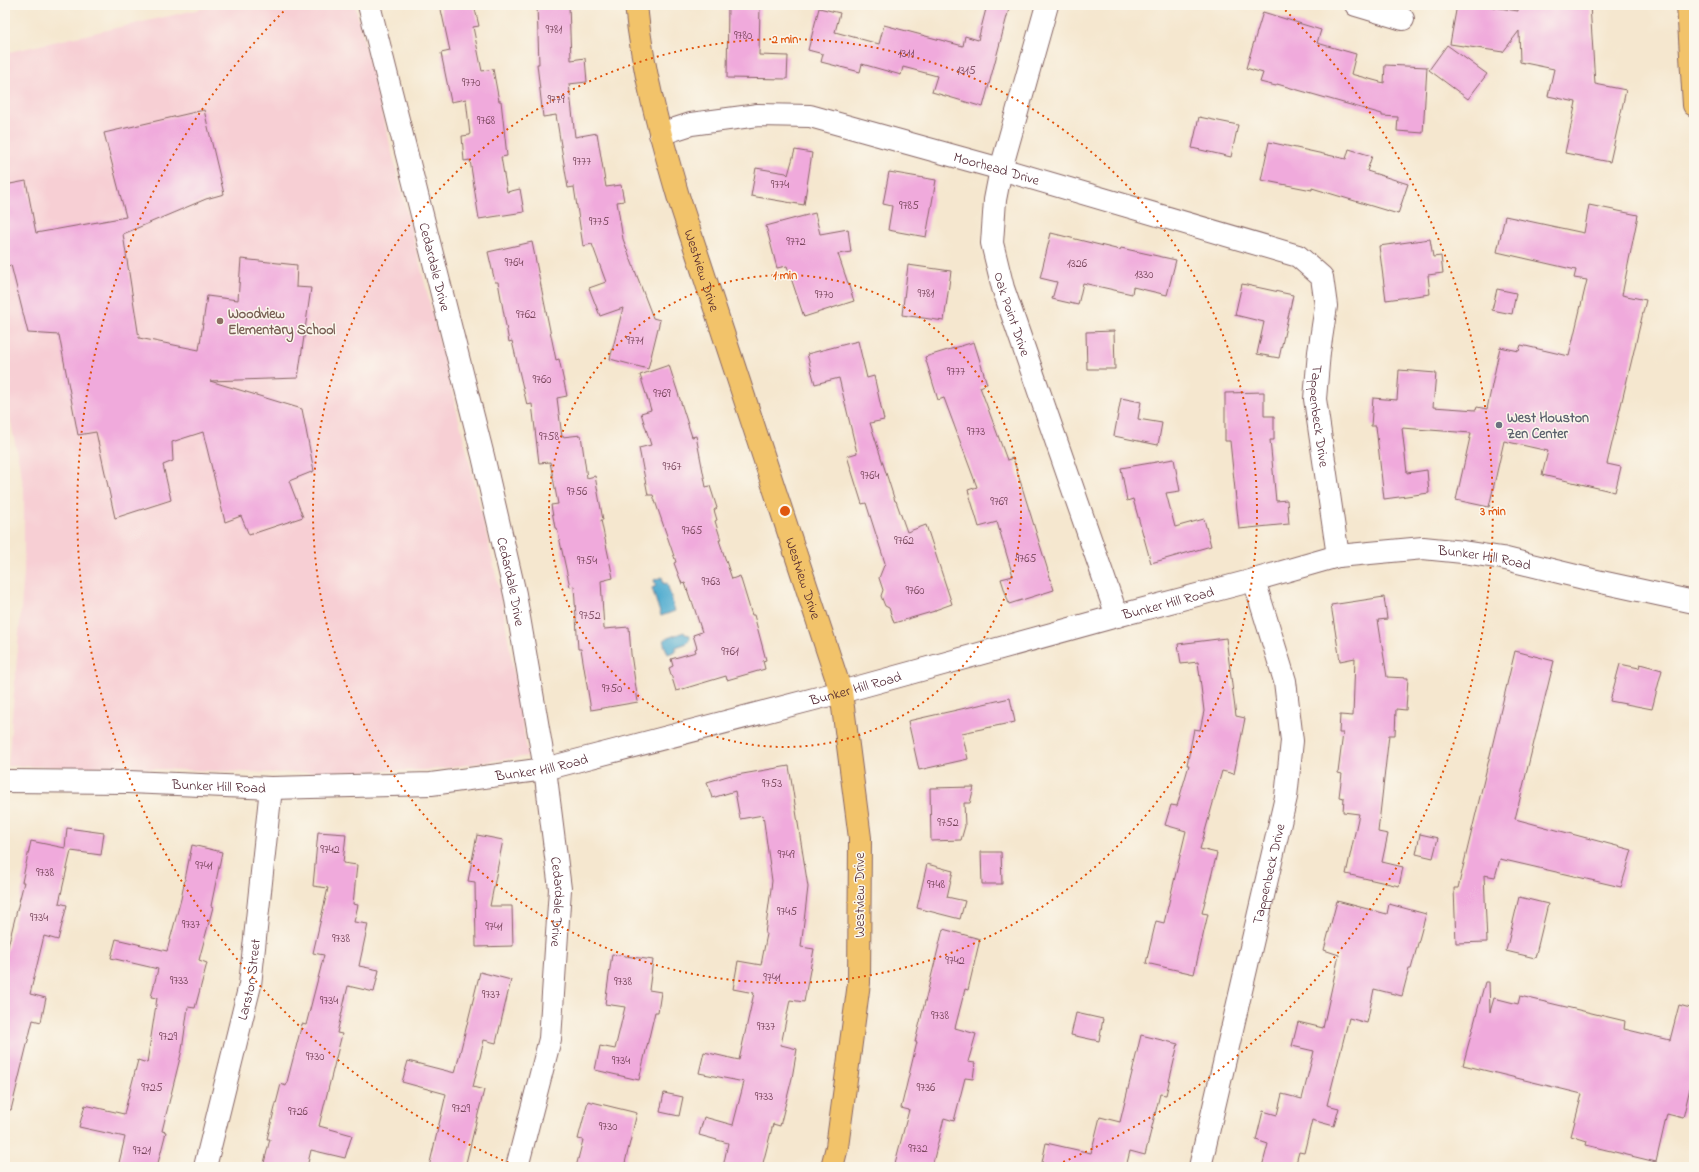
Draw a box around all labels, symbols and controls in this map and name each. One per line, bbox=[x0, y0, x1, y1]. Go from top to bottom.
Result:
house number: 9781 bbox=[546, 21, 563, 39]
house number: 9780 bbox=[734, 27, 752, 45]
text: 2 min bbox=[771, 31, 798, 49]
house number: 1311 bbox=[898, 45, 914, 63]
house number: 1315 bbox=[956, 62, 976, 80]
house number: 9770 bbox=[462, 74, 480, 92]
house number: 9779 bbox=[547, 91, 565, 109]
house number: 9768 bbox=[477, 112, 496, 130]
street label: Moorhead Drive bbox=[951, 147, 1042, 192]
house number: 9777 bbox=[573, 153, 591, 171]
house number: 9774 bbox=[771, 176, 789, 194]
house number: 9785 bbox=[899, 197, 919, 215]
house number: 9775 bbox=[589, 213, 609, 231]
street label: Cedardale Drive bbox=[412, 221, 455, 314]
street label: Westview Drive bbox=[678, 227, 724, 315]
house number: 9772 bbox=[786, 233, 806, 251]
house number: 9764 bbox=[505, 254, 523, 272]
house number: 1326 bbox=[1067, 255, 1088, 273]
house number: 1330 bbox=[1135, 266, 1153, 284]
text: 1 min bbox=[773, 267, 797, 285]
street label: Oak Point Drive bbox=[987, 270, 1035, 360]
house number: 9781 bbox=[918, 285, 935, 303]
house number: 9770 bbox=[815, 286, 833, 304]
place label: Woodview Elementary School bbox=[228, 304, 336, 343]
house number: 9762 bbox=[516, 306, 536, 324]
marker: Woodview Elementary School bbox=[215, 316, 225, 326]
house number: 9771 bbox=[626, 332, 644, 350]
house number: 9777 bbox=[947, 363, 965, 381]
street label: Tappenbeck Drive bbox=[1303, 364, 1334, 469]
house number: 9760 bbox=[532, 371, 552, 389]
house number: 9769 bbox=[653, 385, 671, 403]
place label: West Houston Zen Center bbox=[1507, 408, 1589, 445]
marker: West Houston Zen Center bbox=[1494, 420, 1504, 430]
house number: 9773 bbox=[967, 423, 985, 441]
house number: 9758 bbox=[539, 428, 559, 446]
house number: 9767 bbox=[663, 458, 681, 476]
house number: 9764 bbox=[861, 467, 879, 485]
house number: 9756 bbox=[567, 483, 588, 501]
house number: 9769 bbox=[990, 493, 1008, 511]
text: 3 min bbox=[1479, 503, 1506, 521]
centre of rings bbox=[778, 504, 792, 518]
house number: 9765 bbox=[682, 522, 702, 540]
house number: 9762 bbox=[894, 532, 914, 550]
street label: Cedardale Drive bbox=[490, 535, 529, 629]
street label: Westview Drive bbox=[779, 535, 826, 623]
street label: Bunker Hill Road bbox=[1436, 540, 1533, 577]
house number: 9765 bbox=[1016, 550, 1036, 568]
house number: 9754 bbox=[577, 552, 597, 570]
house number: 9763 bbox=[702, 573, 720, 591]
house number: 9760 bbox=[905, 582, 925, 600]
street label: Bunker Hill Road bbox=[1119, 582, 1217, 626]
house number: 9752 bbox=[579, 607, 601, 625]
house number: 9761 bbox=[721, 643, 739, 661]
street label: Bunker Hill Road bbox=[807, 667, 904, 712]
house number: 9750 bbox=[602, 680, 622, 698]
street label: Bunker Hill Road bbox=[493, 749, 591, 788]
street label: Bunker Hill Road bbox=[170, 775, 266, 800]
house number: 9753 bbox=[762, 775, 782, 793]
house number: 9752 bbox=[937, 814, 959, 832]
street label: Tappenbeck Drive bbox=[1248, 821, 1292, 927]
house number: 9742 bbox=[320, 841, 340, 859]
house number: 9749 bbox=[777, 846, 795, 864]
street label: Westview Drive bbox=[850, 852, 871, 938]
street label: Cedardale Drive bbox=[544, 856, 569, 948]
house number: 9741 bbox=[195, 857, 213, 875]
house number: 9738 bbox=[36, 864, 55, 882]
house number: 9748 bbox=[927, 876, 945, 894]
house number: 9745 bbox=[777, 903, 797, 921]
house number: 9734 bbox=[30, 909, 48, 927]
house number: 9737 bbox=[182, 916, 200, 934]
house number: 9741 bbox=[485, 918, 503, 936]
house number: 9738 bbox=[332, 930, 351, 948]
street label: Larston Street bbox=[233, 938, 267, 1022]
house number: 9742 bbox=[945, 952, 965, 970]
house number: 9741 bbox=[763, 969, 781, 987]
house number: 9733 bbox=[170, 972, 188, 990]
house number: 9738 bbox=[614, 973, 633, 991]
house number: 9737 bbox=[482, 986, 500, 1004]
house number: 9734 bbox=[320, 992, 338, 1010]
house number: 9738 bbox=[931, 1007, 950, 1025]
house number: 9737 bbox=[757, 1018, 775, 1036]
house number: 9729 bbox=[159, 1028, 177, 1046]
house number: 9730 bbox=[306, 1048, 324, 1066]
house number: 9734 bbox=[612, 1052, 630, 1070]
house number: 9725 bbox=[141, 1079, 163, 1097]
house number: 9736 bbox=[917, 1079, 936, 1097]
house number: 9733 bbox=[755, 1088, 773, 1106]
house number: 9729 bbox=[452, 1100, 470, 1118]
house number: 9726 bbox=[288, 1103, 309, 1121]
house number: 9730 bbox=[599, 1118, 617, 1136]
house number: 9732 bbox=[908, 1140, 928, 1158]
house number: 9721 bbox=[133, 1142, 151, 1160]

